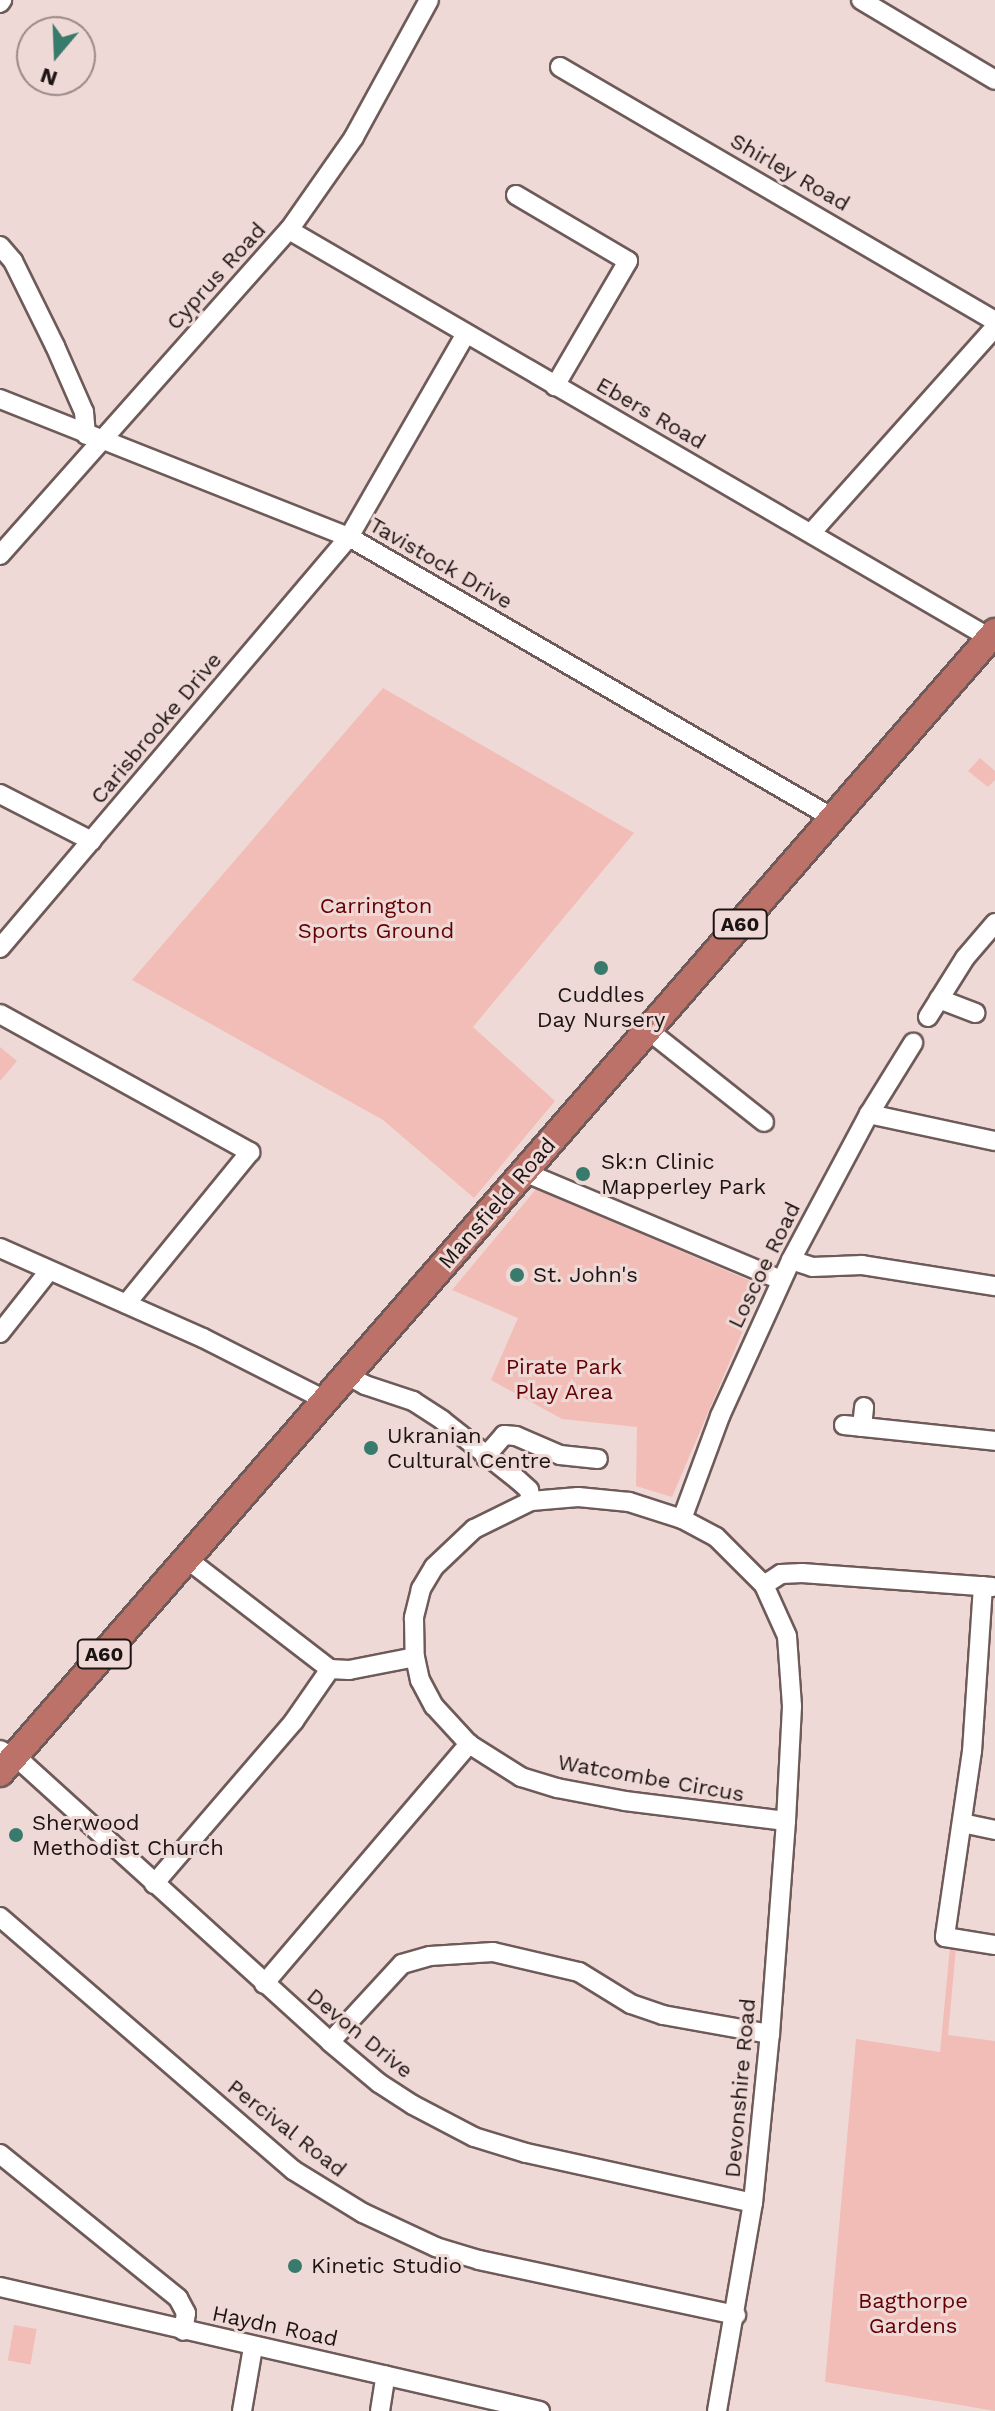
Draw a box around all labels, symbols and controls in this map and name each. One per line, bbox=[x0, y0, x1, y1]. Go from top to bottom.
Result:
north arrow bbox=[16, 16, 96, 96]
text: N bbox=[37, 63, 60, 92]
street label: Shirley Road bbox=[725, 127, 855, 217]
street label: Cyprus Road bbox=[161, 217, 271, 335]
street label: Ebers Road bbox=[592, 371, 710, 455]
street label: Tavistock Drive bbox=[364, 511, 518, 615]
street label: Carisbrooke Drive bbox=[85, 647, 227, 809]
park label: Carrington Sports Ground bbox=[298, 892, 454, 944]
road number: A60 bbox=[712, 908, 768, 940]
marker: Cuddles Day Nursery bbox=[592, 959, 610, 977]
place label: Cuddles Day Nursery bbox=[536, 981, 666, 1032]
street label: Mansfield Road bbox=[433, 1132, 561, 1274]
place label: Sk:n Clinic Mapperley Park bbox=[601, 1148, 766, 1200]
marker: Sk:n Clinic Mapperley Park bbox=[572, 1163, 594, 1185]
street label: Loscoe Road bbox=[722, 1198, 806, 1332]
place label: St. John's bbox=[533, 1262, 638, 1288]
marker: St. John's bbox=[508, 1266, 526, 1284]
park label: Pirate Park Play Area bbox=[506, 1353, 622, 1404]
place label: Ukranian Cultural Centre bbox=[387, 1422, 552, 1474]
marker: Ukranian Cultural Centre bbox=[362, 1439, 380, 1457]
road number: A60 bbox=[76, 1638, 132, 1670]
street label: Watcombe Circus bbox=[556, 1749, 746, 1807]
place label: Sherwood Methodist Church bbox=[32, 1809, 224, 1860]
marker: Sherwood Methodist Church bbox=[7, 1826, 25, 1844]
street label: Devon Drive bbox=[302, 1982, 418, 2084]
street label: Devonshire Road bbox=[719, 1997, 761, 2179]
street label: Percival Road bbox=[222, 2073, 352, 2183]
place label: Kinetic Studio bbox=[311, 2253, 462, 2279]
marker: Kinetic Studio bbox=[286, 2257, 304, 2275]
park label: Bagthorpe Gardens bbox=[858, 2287, 968, 2338]
street label: Haydn Road bbox=[210, 2300, 340, 2352]

